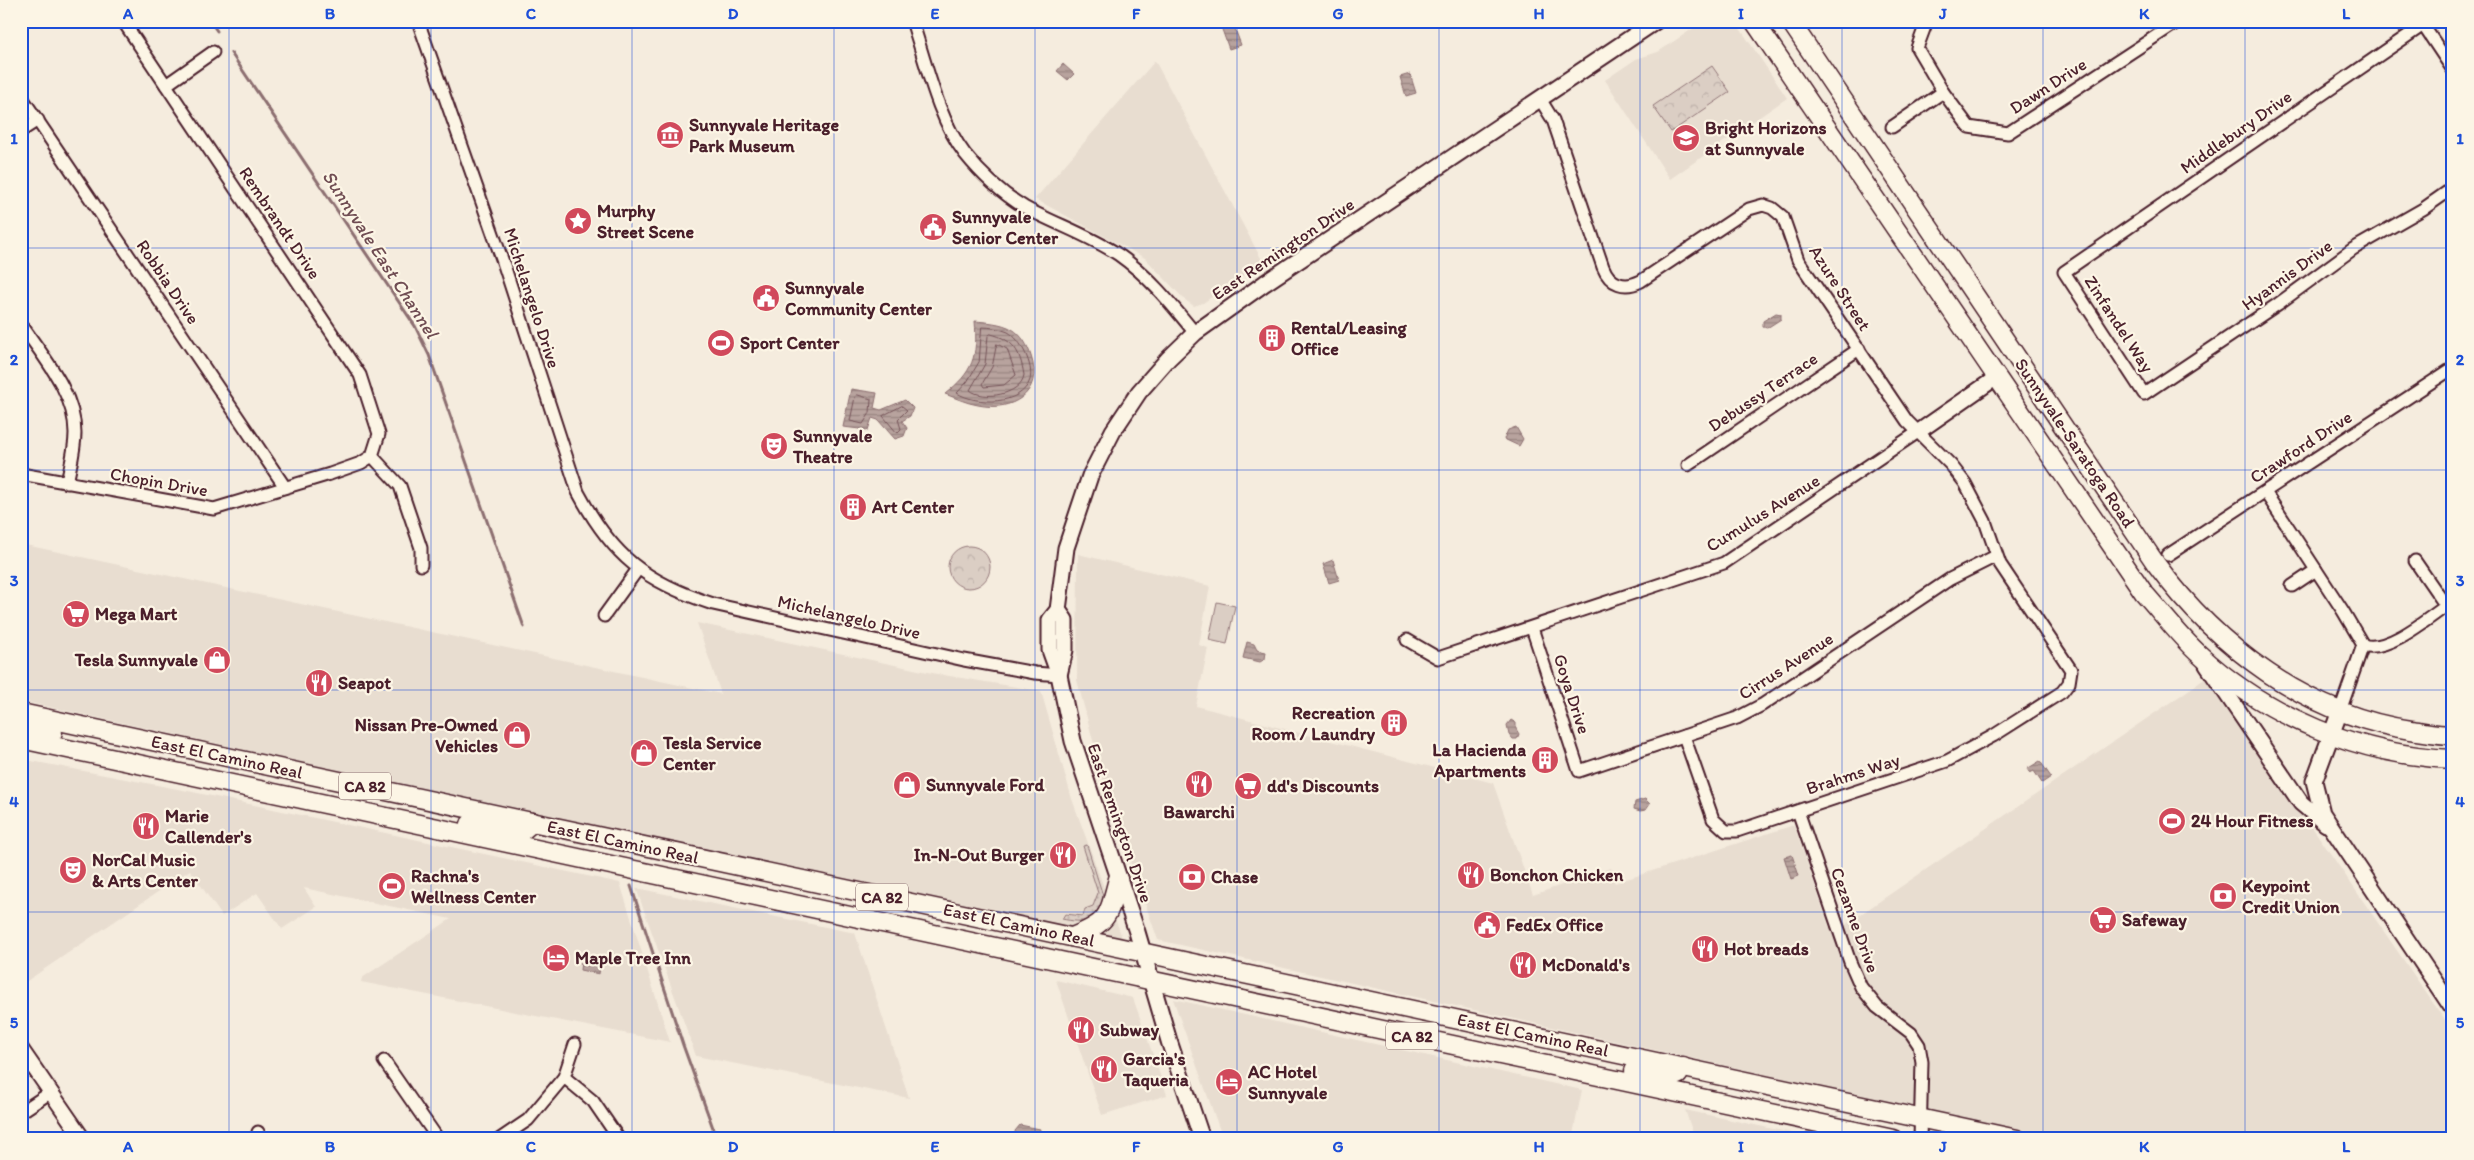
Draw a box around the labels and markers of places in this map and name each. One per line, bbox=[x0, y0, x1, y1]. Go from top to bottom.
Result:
place label: Sunnyvale Heritage Park Museum bbox=[689, 114, 839, 157]
place label: Bright Horizons at Sunnyvale bbox=[1705, 117, 1827, 160]
museum icon: Sunnyvale Heritage Park Museum bbox=[655, 120, 685, 150]
school or university icon: Bright Horizons at Sunnyvale bbox=[1671, 123, 1701, 153]
place label: Murphy Street Scene bbox=[597, 200, 694, 243]
place icon: Murphy Street Scene bbox=[563, 206, 593, 236]
place label: Sunnyvale Senior Center bbox=[952, 206, 1059, 249]
public building icon: Sunnyvale Senior Center bbox=[918, 212, 948, 242]
place label: Sunnyvale Community Center bbox=[785, 277, 933, 320]
public building icon: Sunnyvale Community Center bbox=[751, 283, 781, 313]
place label: Rental/Leasing Office bbox=[1291, 317, 1407, 360]
building icon: Rental/Leasing Office bbox=[1257, 323, 1287, 353]
sports icon: Sport Center bbox=[706, 328, 736, 358]
place label: Sport Center bbox=[740, 332, 840, 354]
place label: Sunnyvale Theatre bbox=[792, 425, 873, 468]
theatre icon: Sunnyvale Theatre bbox=[759, 431, 789, 461]
building icon: Art Center bbox=[838, 492, 868, 522]
place label: Art Center bbox=[871, 496, 955, 518]
supermarket icon: Mega Mart bbox=[61, 599, 91, 629]
place label: Mega Mart bbox=[95, 603, 178, 625]
shop icon: Tesla Sunnyvale bbox=[202, 645, 232, 675]
place label: Tesla Sunnyvale bbox=[74, 649, 198, 671]
restaurant icon: Seapot bbox=[304, 668, 334, 698]
place label: Seapot bbox=[338, 672, 391, 694]
place label: Recreation Room / Laundry bbox=[1251, 702, 1376, 745]
building icon: Recreation Room / Laundry bbox=[1379, 708, 1409, 738]
place label: Nissan Pre-Owned Vehicles bbox=[355, 714, 499, 757]
shop icon: Nissan Pre-Owned Vehicles bbox=[502, 720, 532, 750]
place label: Tesla Service Center bbox=[662, 732, 762, 775]
shop icon: Tesla Service Center bbox=[629, 738, 659, 768]
place label: La Hacienda Apartments bbox=[1432, 739, 1526, 782]
building icon: La Hacienda Apartments bbox=[1530, 745, 1560, 775]
restaurant icon: Bawarchi bbox=[1184, 769, 1214, 799]
shop icon: Sunnyvale Ford bbox=[892, 770, 922, 800]
supermarket icon: dd's Discounts bbox=[1233, 771, 1263, 801]
place label: Sunnyvale Ford bbox=[926, 774, 1045, 796]
place label: dd's Discounts bbox=[1267, 775, 1379, 797]
place label: Bawarchi bbox=[1163, 801, 1235, 823]
place label: Marie Callender's bbox=[165, 805, 252, 848]
sports icon: 24 Hour Fitness bbox=[2157, 806, 2187, 836]
place label: 24 Hour Fitness bbox=[2191, 810, 2313, 832]
restaurant icon: Marie Callender's bbox=[131, 811, 161, 841]
restaurant icon: In-N-Out Burger bbox=[1048, 840, 1078, 870]
place label: In-N-Out Burger bbox=[914, 844, 1045, 866]
place label: NorCal Music & Arts Center bbox=[92, 849, 199, 892]
theatre icon: NorCal Music & Arts Center bbox=[58, 855, 88, 885]
restaurant icon: Bonchon Chicken bbox=[1456, 860, 1486, 890]
bank icon: Chase bbox=[1177, 862, 1207, 892]
place label: Bonchon Chicken bbox=[1490, 864, 1624, 886]
place label: Rachna's Wellness Center bbox=[411, 865, 537, 908]
place label: Chase bbox=[1211, 866, 1259, 888]
sports icon: Rachna's Wellness Center bbox=[377, 871, 407, 901]
place label: Keypoint Credit Union bbox=[2242, 875, 2340, 918]
bank icon: Keypoint Credit Union bbox=[2208, 881, 2238, 911]
supermarket icon: Safeway bbox=[2088, 905, 2118, 935]
place label: Safeway bbox=[2122, 909, 2187, 931]
public building icon: FedEx Office bbox=[1472, 910, 1502, 940]
place label: FedEx Office bbox=[1506, 914, 1604, 936]
restaurant icon: Hot breads bbox=[1690, 934, 1720, 964]
place label: Hot breads bbox=[1724, 938, 1809, 960]
hotel icon: Maple Tree Inn bbox=[541, 943, 571, 973]
place label: Maple Tree Inn bbox=[575, 947, 691, 969]
restaurant icon: McDonald's bbox=[1508, 950, 1538, 980]
place label: McDonald's bbox=[1542, 954, 1630, 976]
restaurant icon: Subway bbox=[1066, 1015, 1096, 1045]
place label: Subway bbox=[1100, 1019, 1160, 1041]
place label: Garcia's Taqueria bbox=[1122, 1048, 1189, 1091]
restaurant icon: Garcia's Taqueria bbox=[1089, 1054, 1119, 1084]
place label: AC Hotel Sunnyvale bbox=[1247, 1061, 1328, 1104]
hotel icon: AC Hotel Sunnyvale bbox=[1214, 1067, 1244, 1097]

